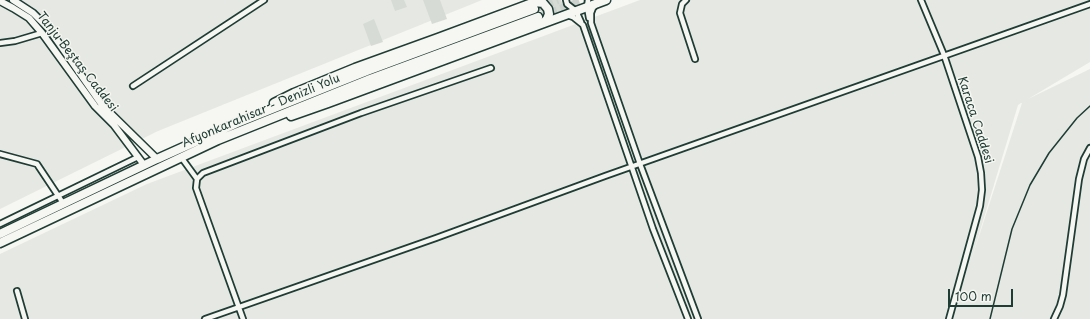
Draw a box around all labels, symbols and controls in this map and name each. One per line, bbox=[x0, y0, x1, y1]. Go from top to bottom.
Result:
street label: Tanju Beştaş Caddesi bbox=[34, 9, 120, 115]
street label: Afyonkarahisar - Denizli Yolu bbox=[180, 71, 342, 151]
street label: Karaca Caddesi bbox=[954, 75, 996, 165]
scale bar bbox=[950, 281, 1015, 307]
text: 100 m bbox=[955, 287, 992, 305]

